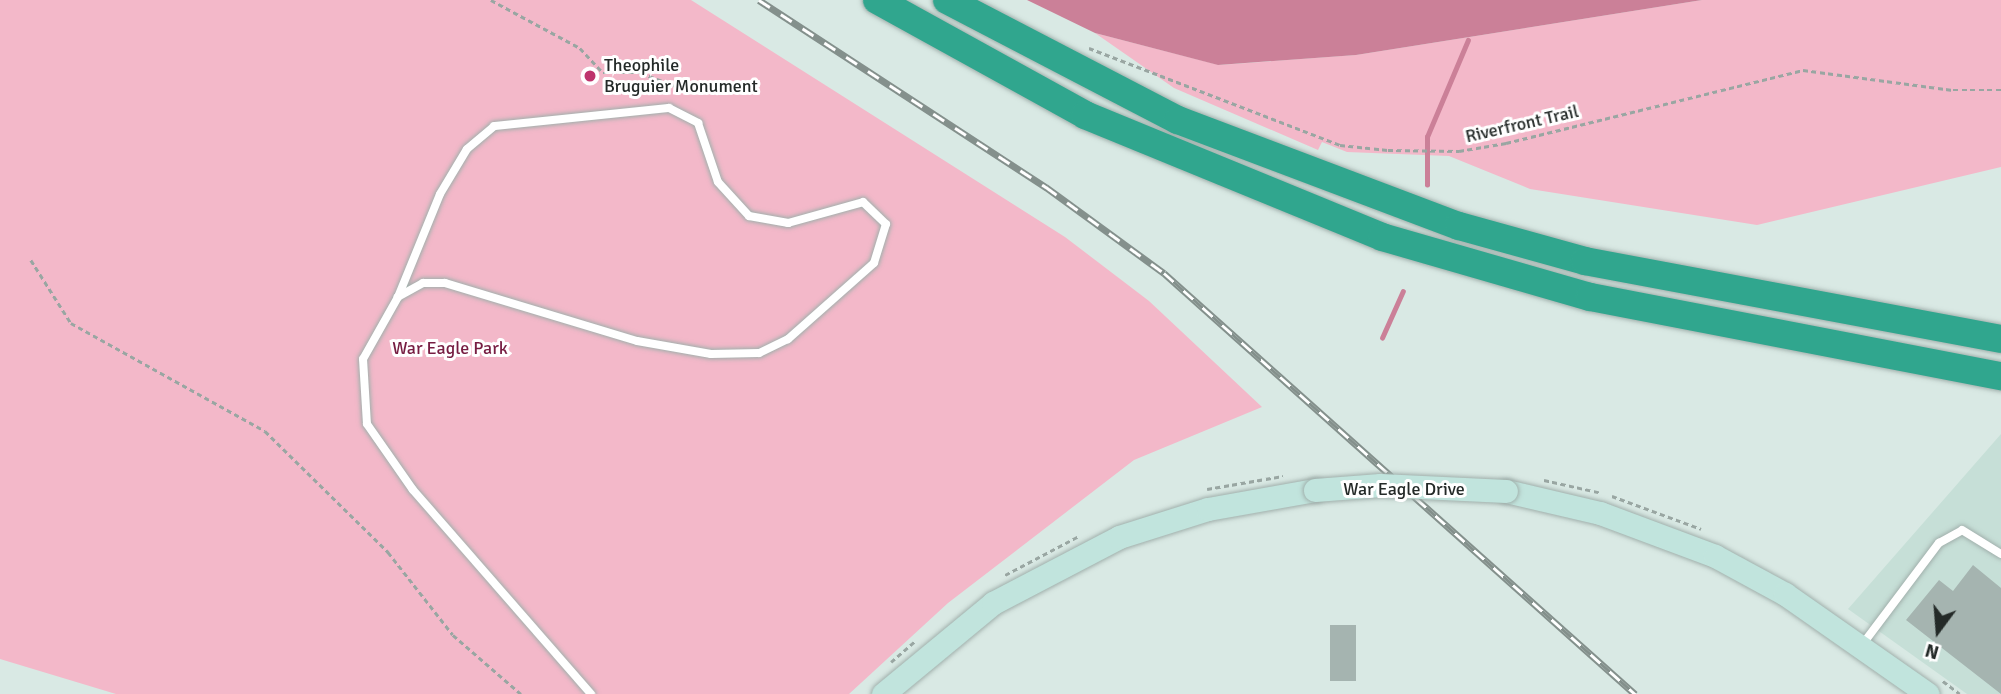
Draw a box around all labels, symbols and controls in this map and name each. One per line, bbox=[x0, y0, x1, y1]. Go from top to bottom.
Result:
place label: Theophile Bruguier Monument bbox=[604, 55, 758, 98]
marker: Theophile Bruguier Monument bbox=[582, 68, 598, 84]
street label: Riverfront Trail bbox=[1463, 100, 1581, 148]
park label: War Eagle Park bbox=[392, 337, 508, 359]
street label: War Eagle Drive bbox=[1343, 478, 1465, 500]
north arrow bbox=[1903, 596, 1973, 666]
text: N bbox=[1923, 638, 1942, 665]

